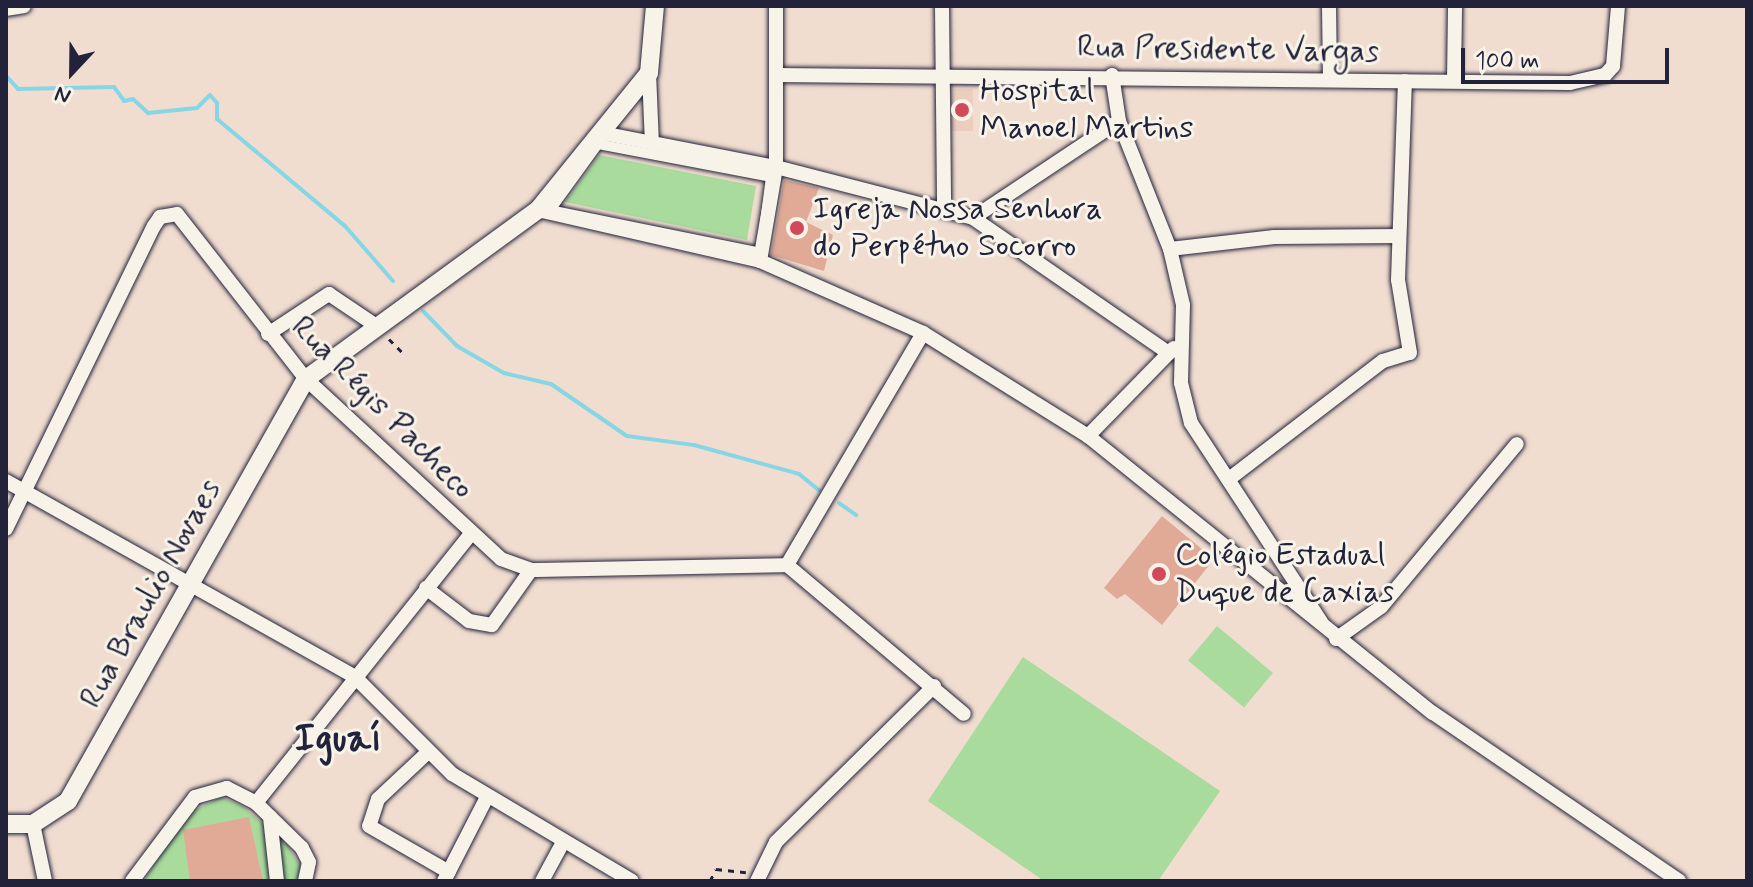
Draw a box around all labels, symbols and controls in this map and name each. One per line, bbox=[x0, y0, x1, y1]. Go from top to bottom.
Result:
street label: Rua Presidente Vargas bbox=[1075, 28, 1381, 72]
north arrow bbox=[32, 32, 112, 112]
scale bar bbox=[1465, 32, 1673, 82]
text: 100 m bbox=[1475, 46, 1539, 77]
place label: Hospital Manoel Martins bbox=[980, 73, 1194, 148]
text: N bbox=[51, 79, 75, 110]
marker: Hospital Manoel Martins bbox=[951, 99, 973, 121]
place label: Igreja Nossa Senhora do Perpétuo Socorro bbox=[813, 191, 1103, 266]
marker: Igreja Nossa Senhora do Perpétuo Socorro bbox=[788, 219, 806, 237]
street label: Rua Régis Pacheco bbox=[283, 309, 481, 507]
street label: Rua Braulio Novaes bbox=[73, 475, 229, 713]
place label: Colégio Estadual Duque de Caxias bbox=[1175, 537, 1398, 612]
marker: Colégio Estadual Duque de Caxias bbox=[1150, 565, 1168, 583]
district label: Iguaí bbox=[294, 715, 382, 763]

